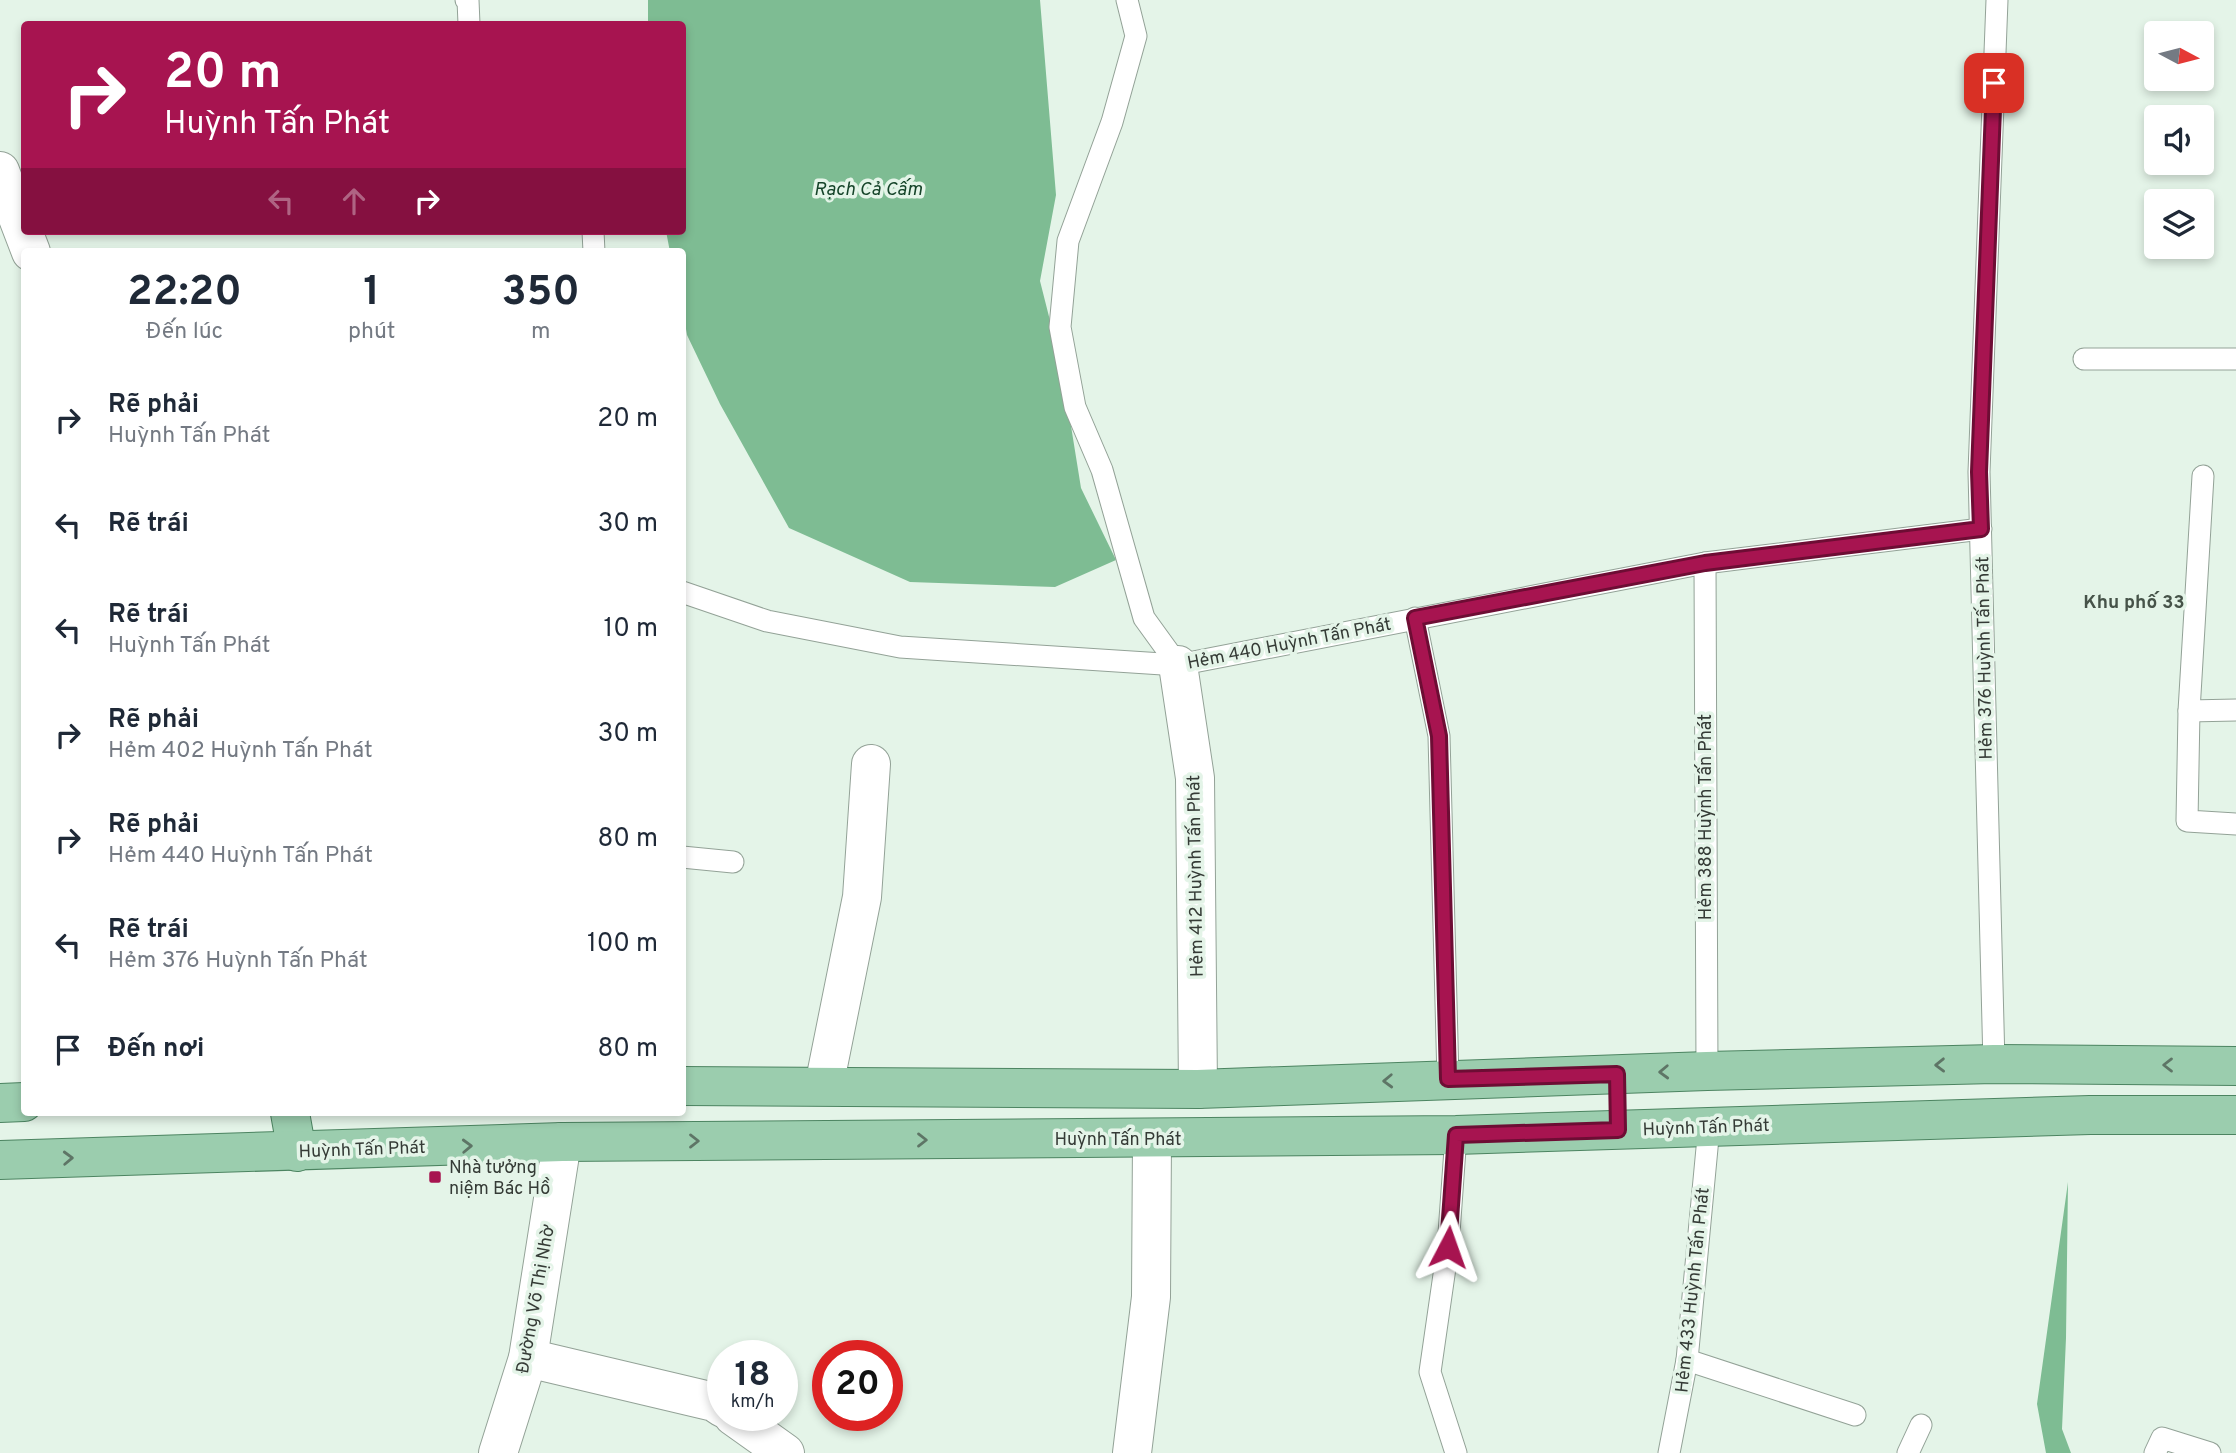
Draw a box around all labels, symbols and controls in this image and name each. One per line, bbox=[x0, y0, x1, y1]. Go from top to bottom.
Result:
north arrow bbox=[2144, 21, 2214, 91]
map controls bbox=[2144, 21, 2214, 259]
text: 20 m bbox=[164, 44, 281, 106]
icon: right bbox=[49, 49, 140, 140]
pin bbox=[1964, 53, 2024, 113]
icon: arrive bbox=[1975, 64, 2013, 102]
text: Huỳnh Tấn Phát bbox=[164, 105, 390, 145]
button: sound bbox=[2144, 105, 2214, 175]
water label: Rạch Cả Cấm bbox=[814, 178, 923, 202]
icon: left bbox=[262, 182, 300, 220]
icon: ahead bbox=[335, 182, 373, 220]
icon: right bbox=[408, 182, 446, 220]
button: layers bbox=[2144, 189, 2214, 259]
text: 22:20 bbox=[127, 267, 242, 320]
text: 1 bbox=[363, 267, 380, 320]
text: 350 bbox=[502, 267, 580, 320]
text: Đến lúc bbox=[146, 318, 223, 347]
text: phút bbox=[348, 318, 396, 347]
text: m bbox=[531, 318, 550, 347]
text: Rẽ phải bbox=[108, 389, 199, 422]
icon: right bbox=[49, 401, 87, 439]
text: 20 m bbox=[597, 403, 658, 436]
text: Huỳnh Tấn Phát bbox=[108, 422, 271, 451]
icon: left bbox=[49, 506, 87, 544]
text: Rẽ trái bbox=[108, 508, 189, 541]
text: 30 m bbox=[598, 508, 658, 541]
street label: Hẻm 376 Huỳnh Tấn Phát bbox=[1971, 556, 1999, 760]
district label: Khu phố 33 bbox=[2083, 591, 2185, 615]
text: Rẽ trái bbox=[108, 599, 189, 632]
icon: left bbox=[49, 611, 87, 649]
street label: Hẻm 440 Huỳnh Tấn Phát bbox=[1185, 612, 1393, 676]
text: 10 m bbox=[603, 613, 658, 646]
text: Huỳnh Tấn Phát bbox=[108, 632, 271, 661]
text: Rẽ phải bbox=[108, 704, 199, 737]
street label: Hẻm 388 Huỳnh Tấn Phát bbox=[1694, 714, 1718, 920]
icon: right bbox=[49, 716, 87, 754]
text: 30 m bbox=[598, 718, 658, 751]
text: Hẻm 402 Huỳnh Tấn Phát bbox=[108, 737, 373, 766]
street label: Hẻm 412 Huỳnh Tấn Phát bbox=[1182, 775, 1210, 977]
text: Rẽ phải bbox=[108, 809, 199, 842]
icon: right bbox=[49, 821, 87, 859]
text: 80 m bbox=[598, 823, 658, 856]
text: Hẻm 440 Huỳnh Tấn Phát bbox=[108, 842, 373, 871]
text: Rẽ trái bbox=[108, 914, 189, 947]
icon: left bbox=[49, 926, 87, 964]
text: 100 m bbox=[587, 928, 658, 961]
text: Hẻm 376 Huỳnh Tấn Phát bbox=[108, 947, 368, 976]
icon: arrive bbox=[49, 1031, 87, 1069]
text: Đến nơi bbox=[108, 1033, 204, 1066]
text: 80 m bbox=[598, 1033, 658, 1066]
one-way arrow bbox=[2162, 1057, 2173, 1073]
one-way arrow bbox=[1935, 1058, 1946, 1073]
one-way arrow bbox=[1658, 1064, 1669, 1080]
one-way arrow bbox=[1382, 1074, 1393, 1089]
street label: Huỳnh Tấn Phát bbox=[1642, 1114, 1770, 1142]
street label: Huỳnh Tấn Phát bbox=[1054, 1128, 1182, 1152]
one-way arrow bbox=[917, 1132, 928, 1148]
one-way arrow bbox=[690, 1133, 700, 1149]
street label: Huỳnh Tấn Phát bbox=[298, 1136, 426, 1164]
one-way arrow bbox=[462, 1138, 473, 1153]
one-way arrow bbox=[63, 1151, 74, 1166]
place label: Nhà tưởng niệm Bác Hồ bbox=[449, 1157, 550, 1201]
marker: Nhà tưởng niệm Bác Hồ bbox=[427, 1169, 443, 1185]
street label: Hẻm 433 Huỳnh Tấn Phát bbox=[1670, 1186, 1716, 1394]
position arrow bbox=[1411, 1210, 1485, 1284]
street label: Đường Võ Thị Nhờ bbox=[512, 1223, 561, 1376]
speed limit sign: 20 bbox=[812, 1340, 903, 1431]
text: 18 bbox=[734, 1354, 771, 1398]
text: km/h bbox=[731, 1391, 774, 1414]

